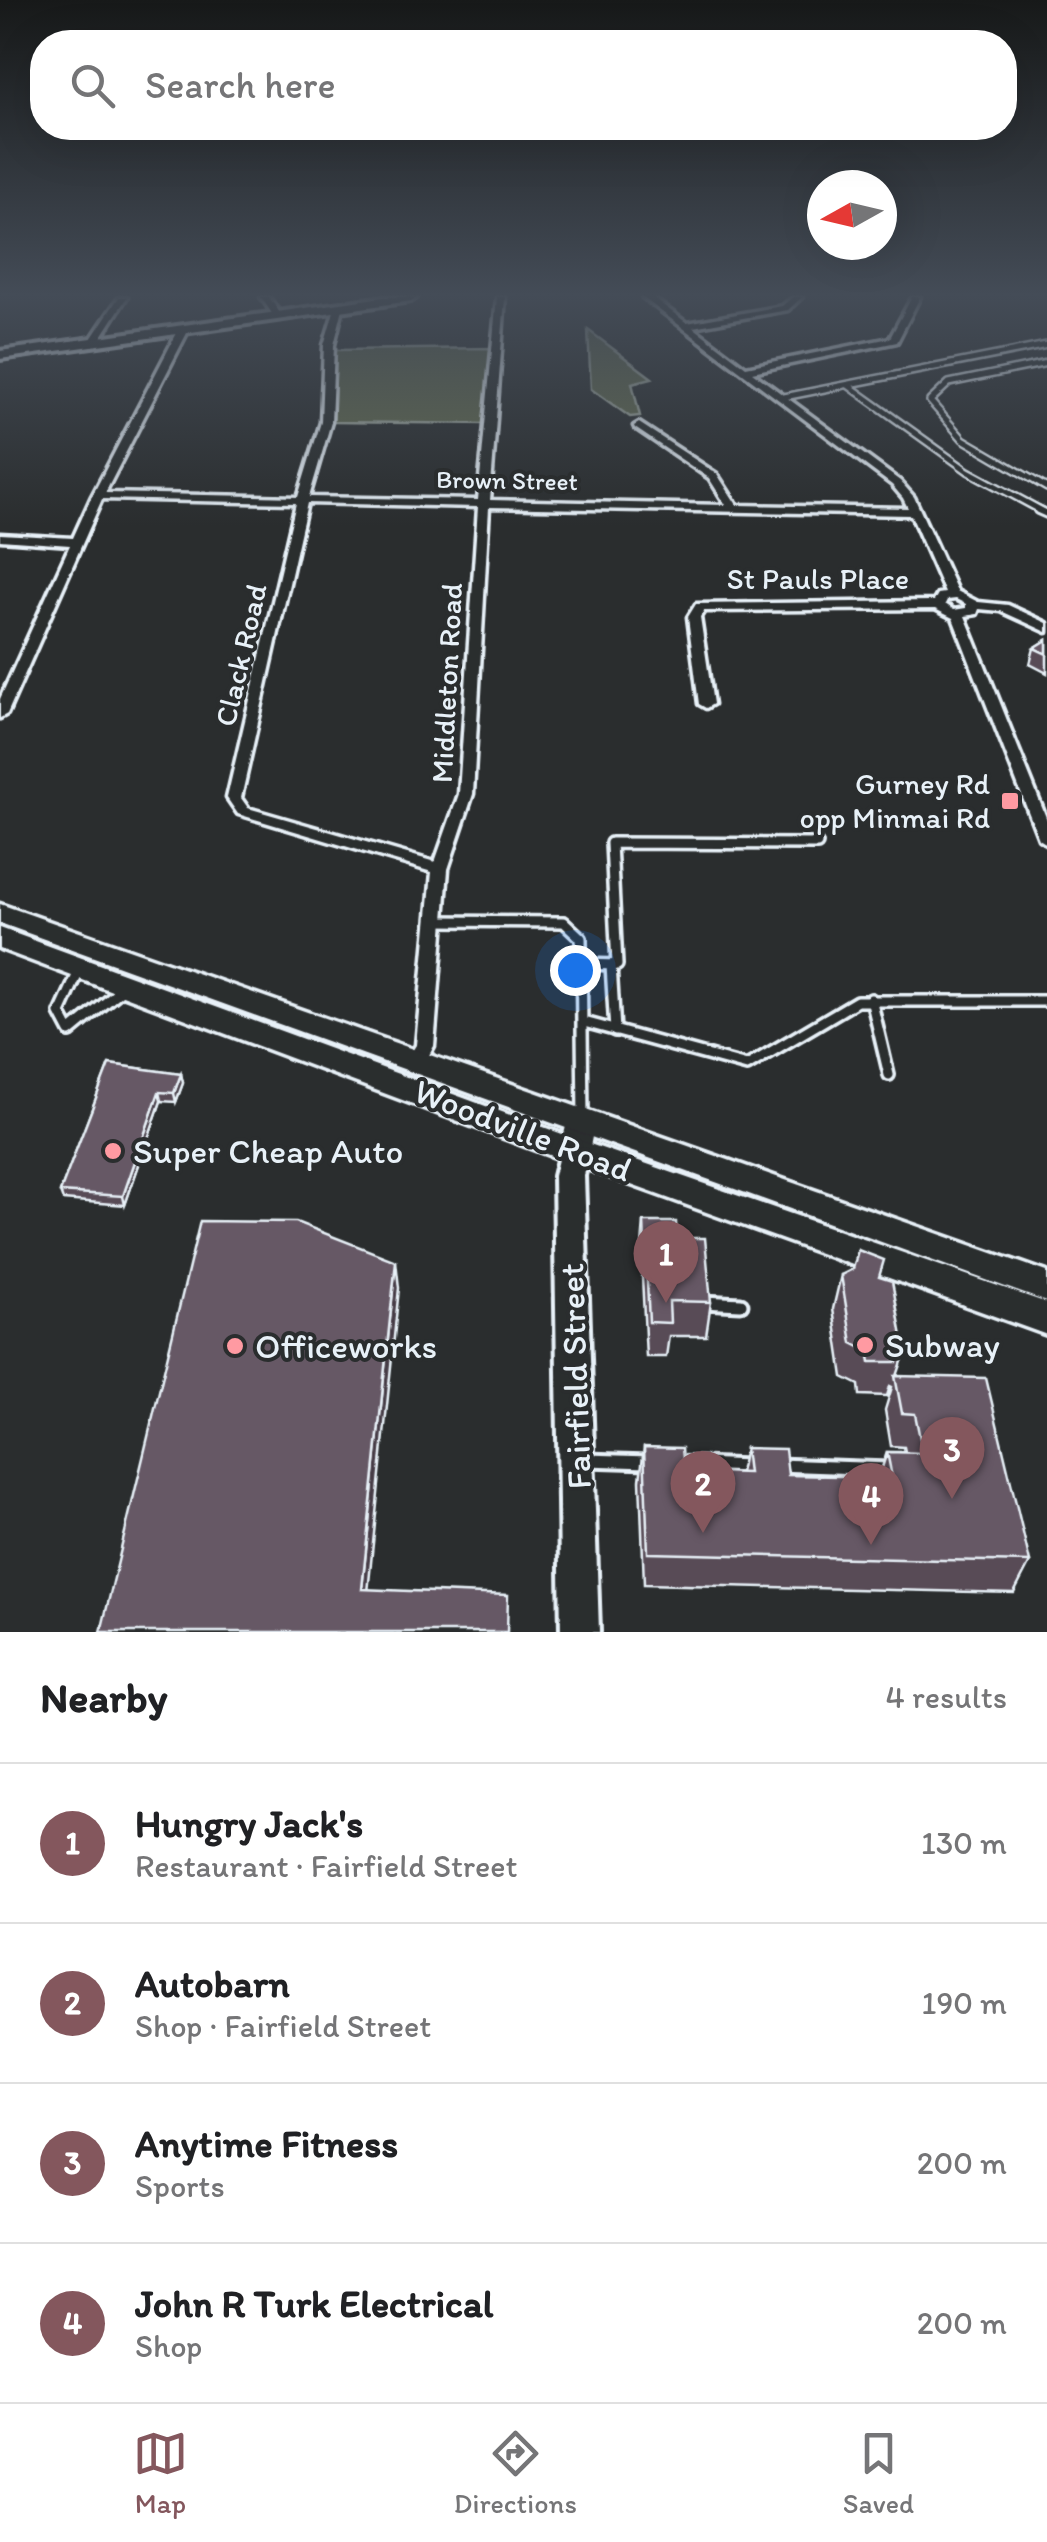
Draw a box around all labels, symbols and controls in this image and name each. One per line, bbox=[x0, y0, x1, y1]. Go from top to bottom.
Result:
search box bbox=[30, 30, 1017, 140]
icon: search bbox=[65, 58, 120, 113]
text: Search here bbox=[145, 62, 336, 108]
north arrow bbox=[807, 170, 897, 260]
street label: Brown Street bbox=[436, 464, 578, 496]
street label: St Pauls Place bbox=[727, 560, 909, 597]
street label: Clack Road bbox=[206, 580, 275, 730]
street label: Middleton Road bbox=[423, 582, 470, 784]
place label: Gurney Rd opp Minmai Rd bbox=[800, 765, 990, 836]
marker: Gurney Rd opp Minmai Rd bbox=[999, 790, 1021, 812]
your location bbox=[550, 945, 601, 996]
street label: Woodville Road bbox=[409, 1069, 638, 1191]
place label: Super Cheap Auto bbox=[133, 1130, 403, 1172]
marker: Super Cheap Auto bbox=[102, 1140, 124, 1162]
pin: 1 bbox=[634, 1220, 698, 1303]
street label: Fairfield Street bbox=[550, 1262, 600, 1490]
place label: Subway bbox=[885, 1324, 1000, 1366]
place label: Officeworks bbox=[255, 1325, 437, 1367]
marker: Subway bbox=[854, 1334, 876, 1356]
marker: Officeworks bbox=[224, 1335, 246, 1357]
pin: 3 bbox=[920, 1416, 984, 1499]
pin: 2 bbox=[670, 1450, 736, 1533]
pin: 4 bbox=[838, 1462, 904, 1545]
text: Nearby bbox=[40, 1672, 167, 1723]
text: 4 results bbox=[886, 1678, 1007, 1716]
text: Hungry Jack's bbox=[135, 1801, 363, 1847]
text: 1 bbox=[65, 1824, 80, 1862]
text: 130 m bbox=[921, 1824, 1007, 1862]
text: Restaurant · Fairfield Street bbox=[135, 1847, 518, 1885]
text: Autobarn bbox=[135, 1961, 290, 2007]
text: 2 bbox=[64, 1984, 81, 2022]
text: 190 m bbox=[922, 1984, 1007, 2022]
text: Shop · Fairfield Street bbox=[135, 2007, 431, 2045]
text: Anytime Fitness bbox=[135, 2121, 398, 2167]
text: 3 bbox=[64, 2144, 81, 2182]
text: 200 m bbox=[917, 2144, 1007, 2182]
text: Sports bbox=[135, 2167, 225, 2205]
text: John R Turk Electrical bbox=[135, 2281, 494, 2327]
text: 4 bbox=[63, 2304, 82, 2342]
text: 200 m bbox=[917, 2304, 1007, 2342]
text: Shop bbox=[135, 2327, 202, 2365]
tab: Map bbox=[133, 2426, 188, 2520]
tab: Directions bbox=[454, 2426, 577, 2520]
tab: Saved bbox=[843, 2426, 914, 2520]

